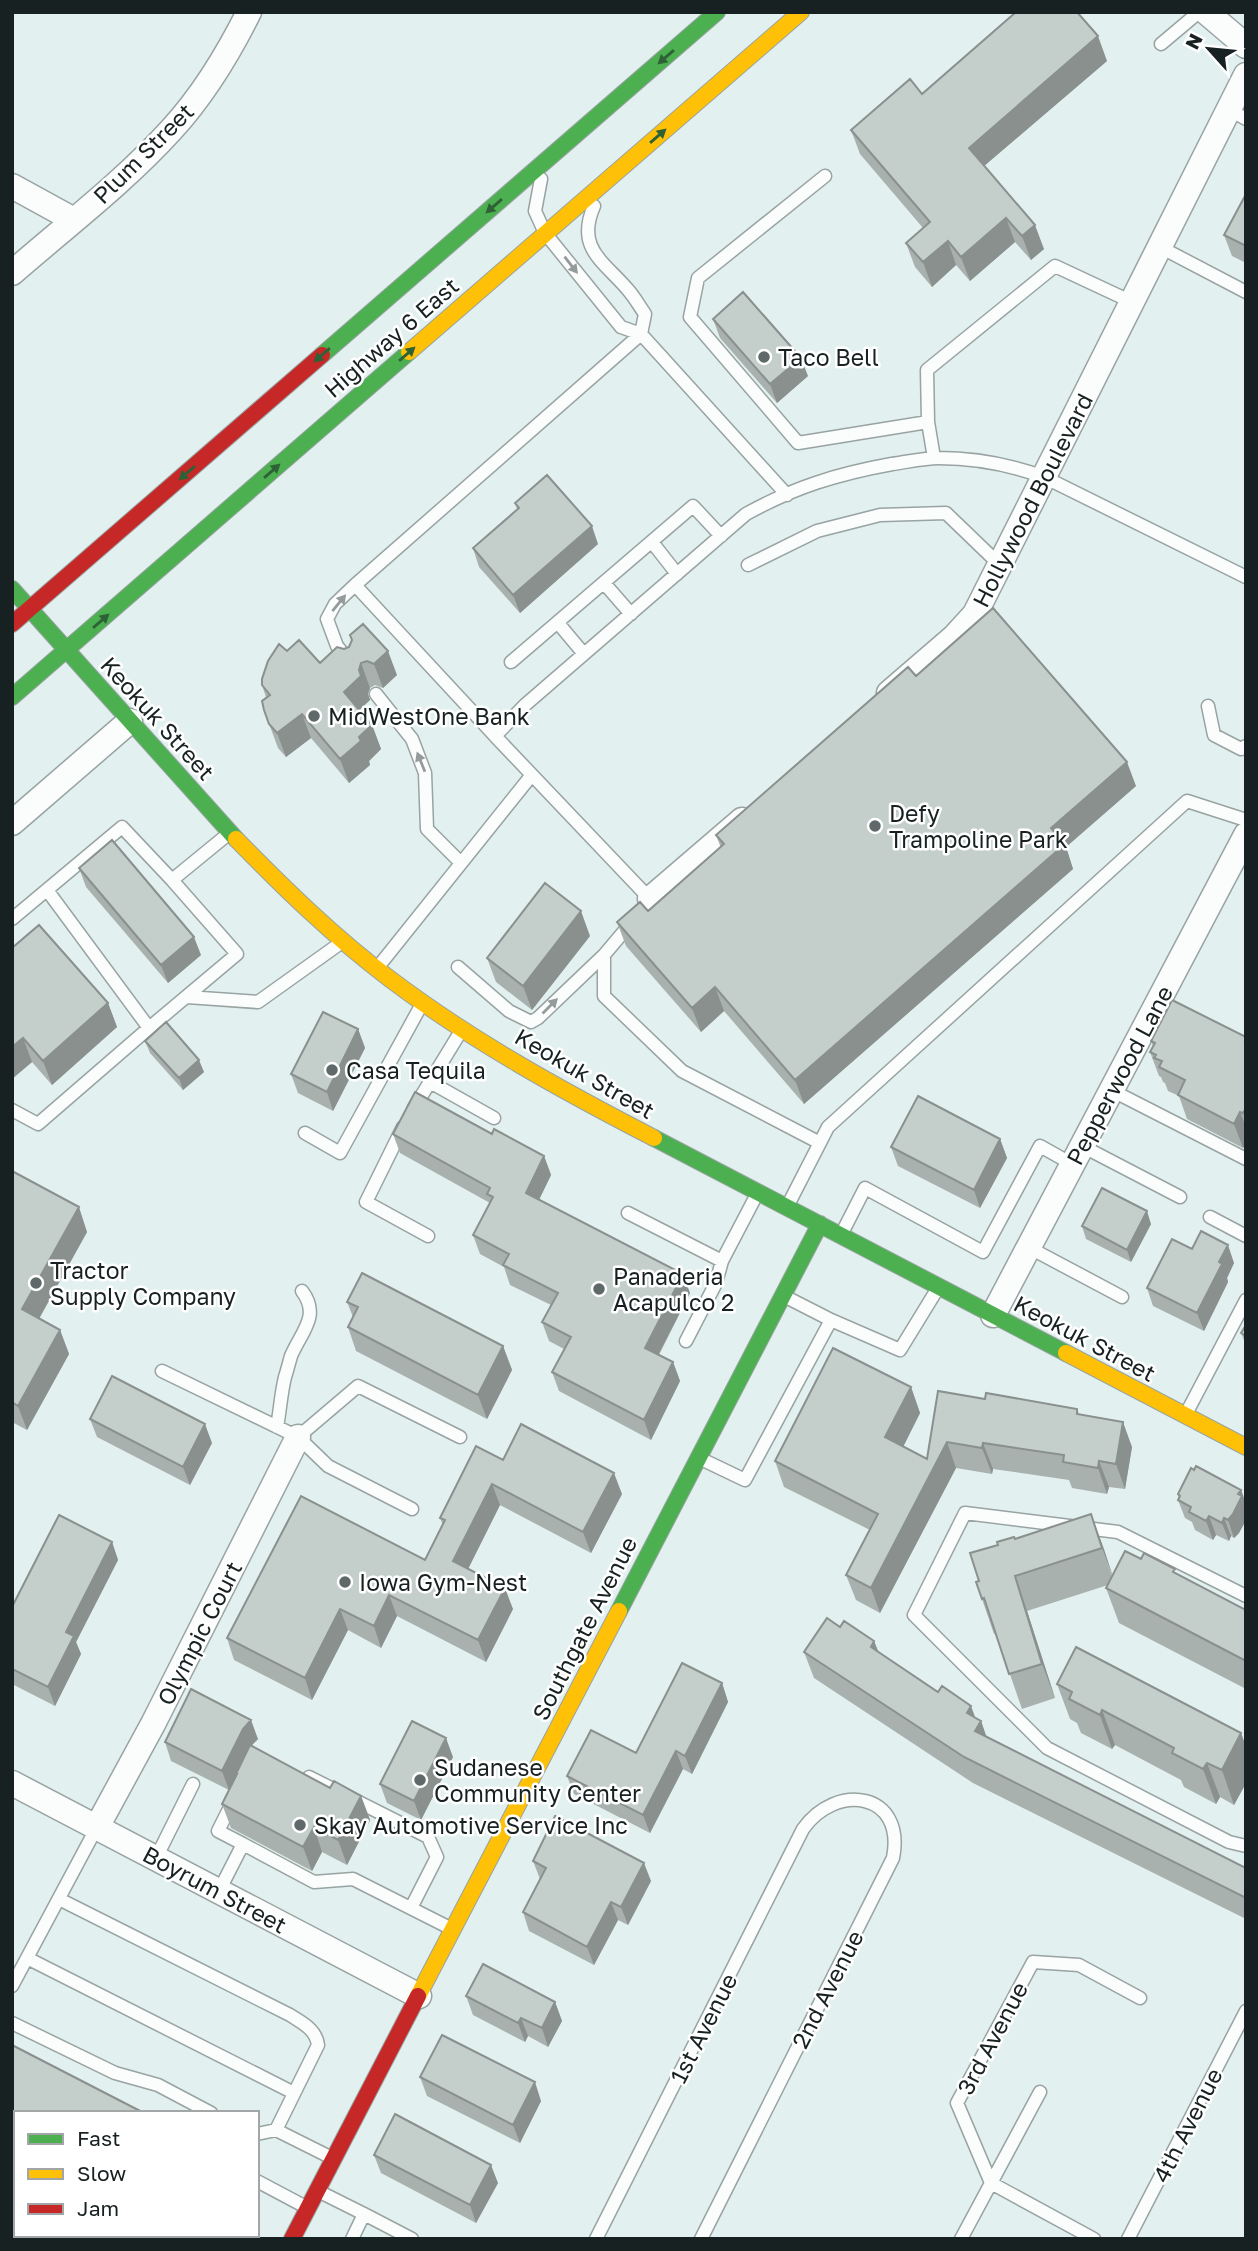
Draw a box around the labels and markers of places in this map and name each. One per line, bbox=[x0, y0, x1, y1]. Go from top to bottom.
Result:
place label: Taco Bell bbox=[778, 343, 879, 371]
marker: Taco Bell bbox=[756, 349, 772, 365]
place label: MidWestOne Bank bbox=[328, 702, 530, 730]
marker: MidWestOne Bank bbox=[306, 708, 322, 724]
place label: Defy Trampoline Park bbox=[889, 799, 1068, 853]
marker: Defy Trampoline Park bbox=[867, 818, 883, 834]
place label: Casa Tequila bbox=[346, 1056, 486, 1084]
marker: Casa Tequila bbox=[324, 1062, 340, 1078]
place label: Tractor Supply Company bbox=[50, 1256, 236, 1310]
place label: Panaderia Acapulco 2 bbox=[613, 1262, 734, 1316]
marker: Tractor Supply Company bbox=[28, 1275, 44, 1291]
marker: Panaderia Acapulco 2 bbox=[591, 1281, 607, 1297]
place label: Iowa Gym-Nest bbox=[359, 1568, 527, 1596]
marker: Iowa Gym-Nest bbox=[337, 1574, 353, 1590]
place label: Sudanese Community Center bbox=[434, 1753, 641, 1807]
marker: Sudanese Community Center bbox=[412, 1772, 428, 1788]
place label: Skay Automotive Service Inc bbox=[314, 1811, 628, 1839]
marker: Skay Automotive Service Inc bbox=[292, 1817, 308, 1833]

